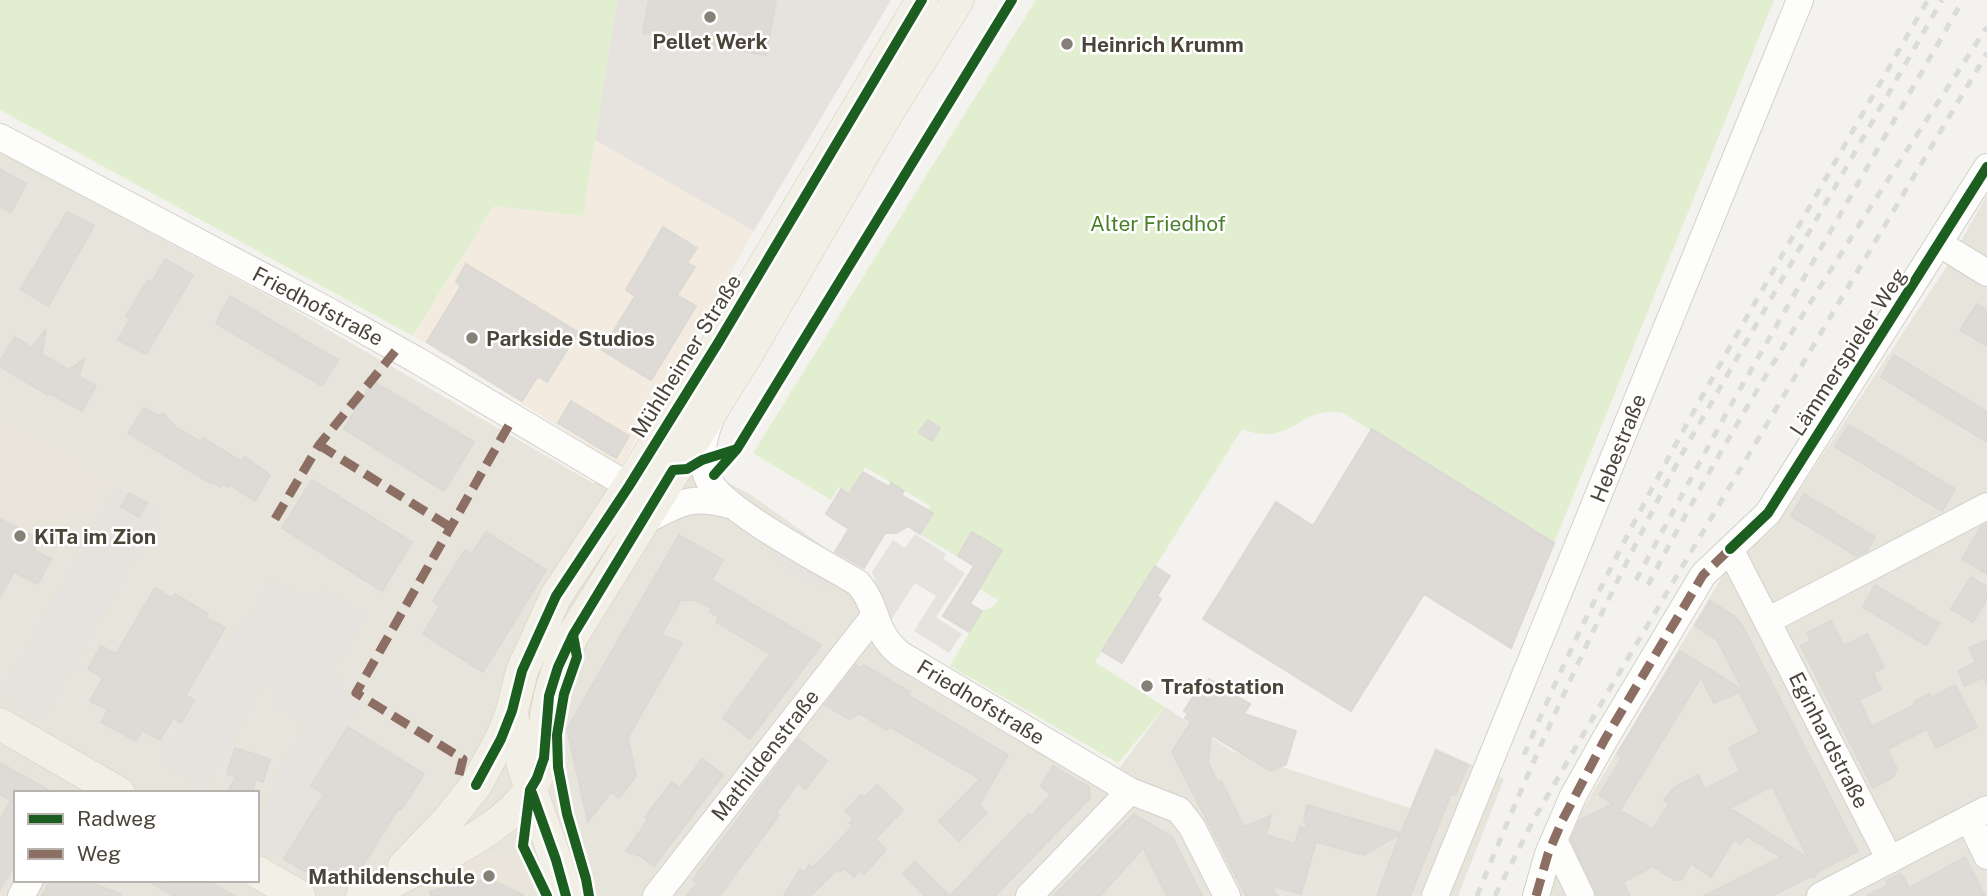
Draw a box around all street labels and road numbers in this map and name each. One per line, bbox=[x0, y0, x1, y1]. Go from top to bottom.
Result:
street label: Friedhofstraße bbox=[248, 261, 388, 351]
street label: Lämmerspieler Weg bbox=[1785, 264, 1911, 440]
street label: Mühlheimer Straße bbox=[626, 270, 746, 442]
street label: Hebestraße bbox=[1585, 390, 1651, 506]
street label: Friedhofstraße bbox=[913, 654, 1049, 750]
street label: Eginhardstraße bbox=[1784, 668, 1874, 812]
street label: Mathildenstraße bbox=[706, 684, 824, 826]

